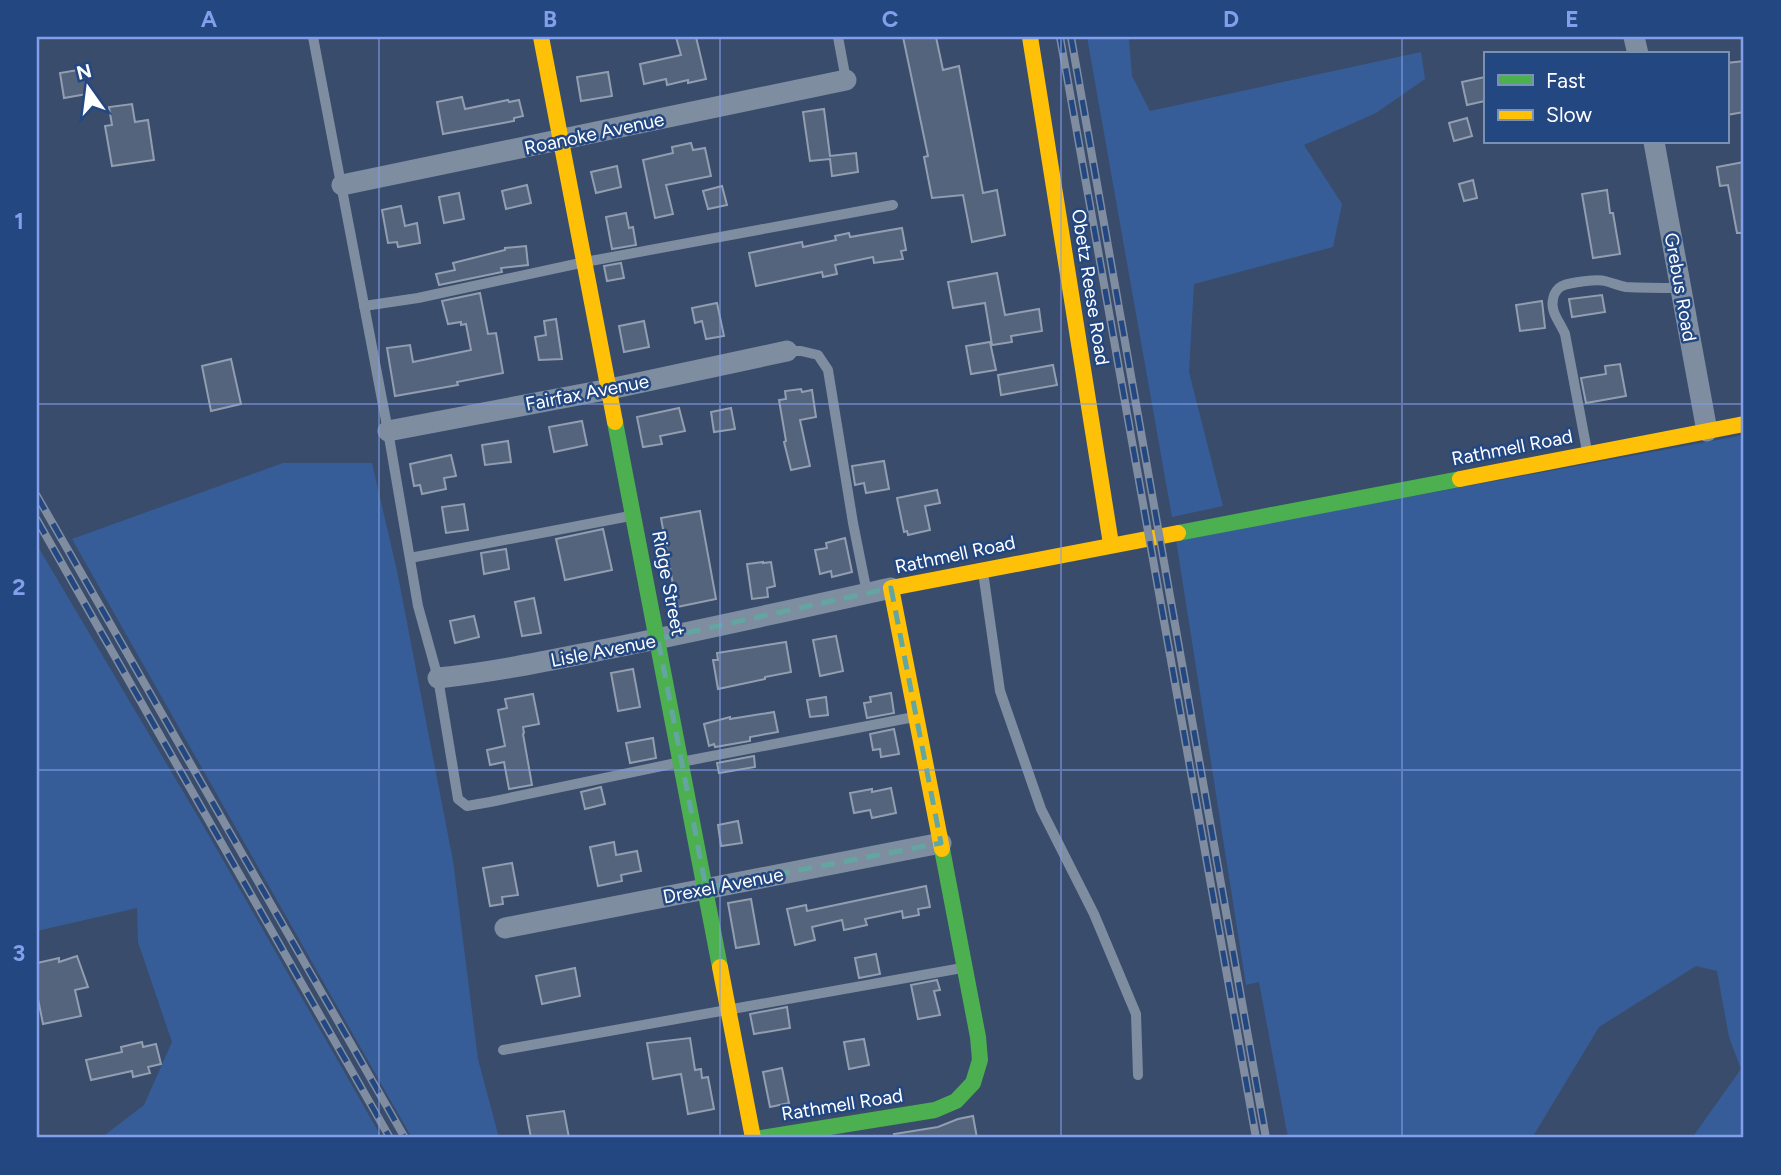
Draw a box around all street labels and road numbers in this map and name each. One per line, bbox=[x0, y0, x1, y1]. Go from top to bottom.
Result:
street label: Roanoke Avenue bbox=[522, 107, 666, 160]
street label: Obetz Reese Road bbox=[1067, 207, 1114, 367]
street label: Grebus Road bbox=[1660, 231, 1701, 343]
street label: Fairfax Avenue bbox=[523, 369, 651, 416]
street label: Rathmell Road bbox=[1450, 424, 1575, 470]
street label: Ridge Street bbox=[647, 528, 690, 638]
street label: Rathmell Road bbox=[893, 530, 1018, 578]
street label: Lisle Avenue bbox=[549, 629, 658, 672]
street label: Drexel Avenue bbox=[661, 863, 785, 908]
street label: Rathmell Road bbox=[780, 1084, 904, 1125]

